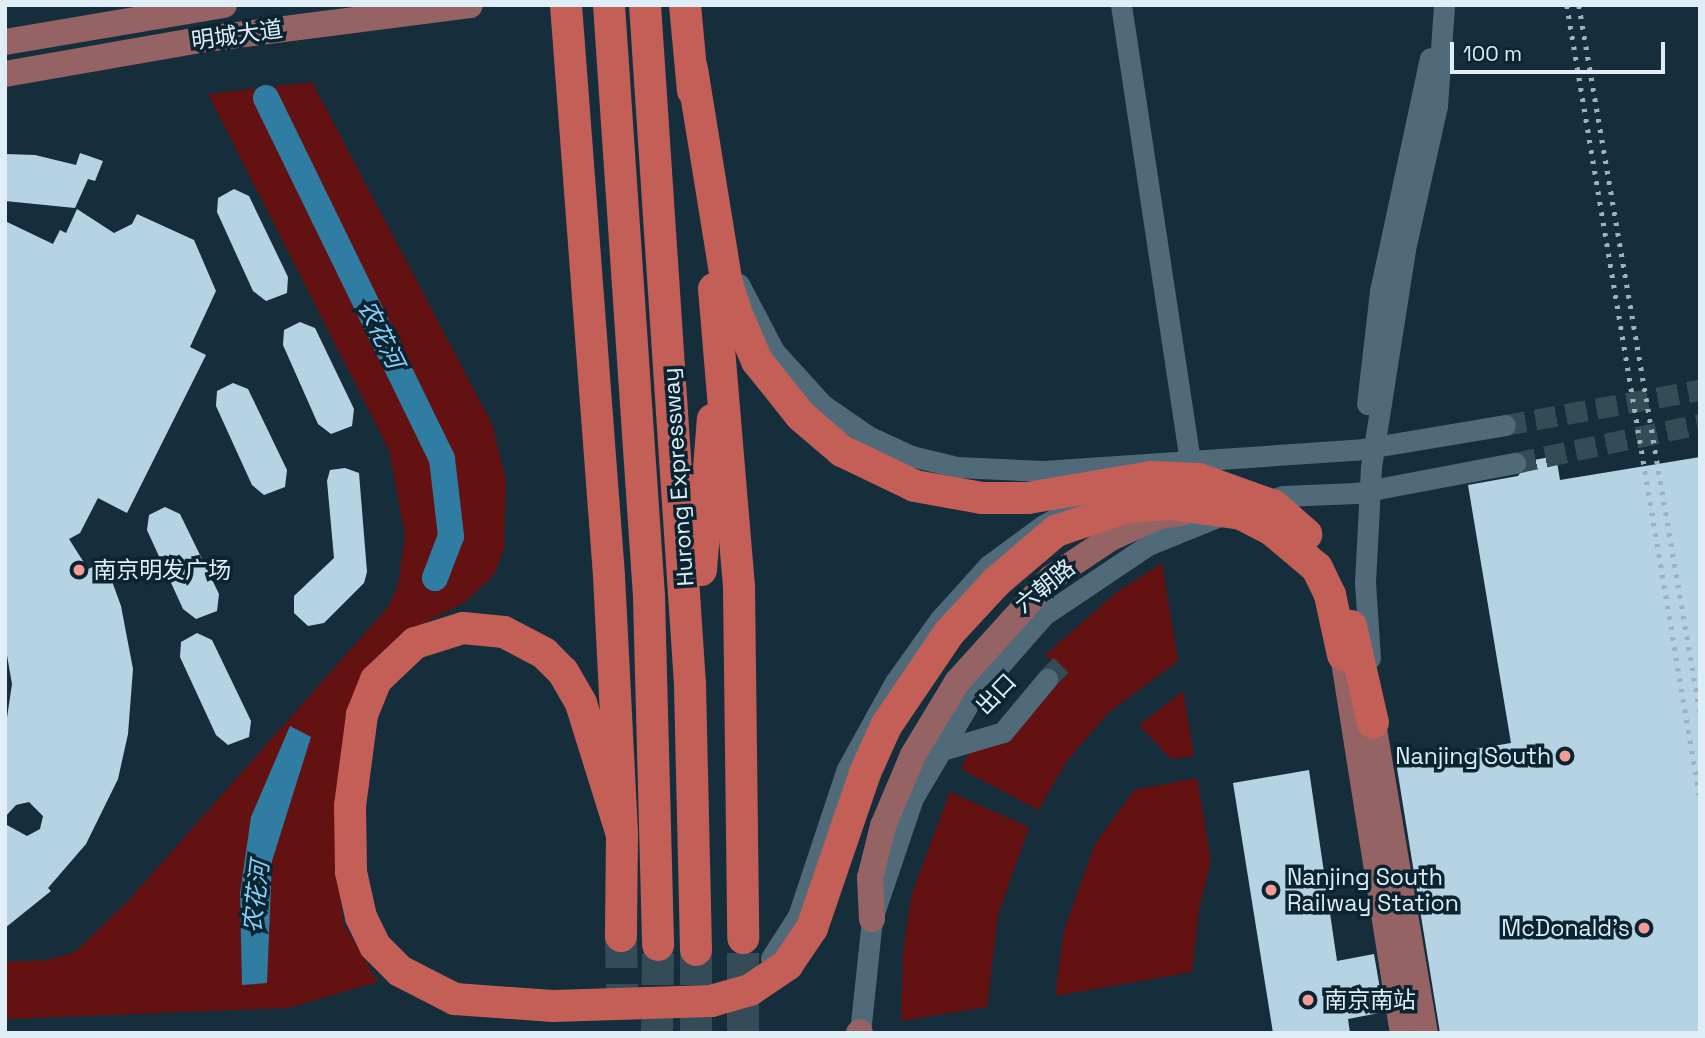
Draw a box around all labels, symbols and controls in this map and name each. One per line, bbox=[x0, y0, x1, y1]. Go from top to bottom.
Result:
street label: 明城大道 bbox=[190, 15, 284, 55]
scale bar bbox=[1453, 28, 1668, 72]
text: 100 m bbox=[1463, 40, 1522, 67]
water label: 农花河 bbox=[352, 295, 410, 373]
street label: Hurong Expressway bbox=[657, 367, 699, 587]
street label: 六朝路 bbox=[1010, 554, 1080, 618]
place label: 南京明发广场 bbox=[93, 556, 231, 584]
marker: 南京明发广场 bbox=[71, 562, 87, 578]
street label: 出口 bbox=[970, 668, 1022, 720]
place label: Nanjing South bbox=[1395, 742, 1551, 770]
marker: Nanjing South bbox=[1557, 748, 1573, 764]
water label: 农花河 bbox=[237, 860, 275, 934]
place label: Nanjing South Railway Station bbox=[1287, 863, 1459, 917]
marker: Nanjing South Railway Station bbox=[1261, 880, 1281, 900]
place label: McDonald's bbox=[1501, 914, 1630, 942]
marker: McDonald's bbox=[1636, 920, 1652, 936]
place label: 南京南站 bbox=[1324, 986, 1416, 1014]
marker: 南京南站 bbox=[1298, 990, 1318, 1010]

